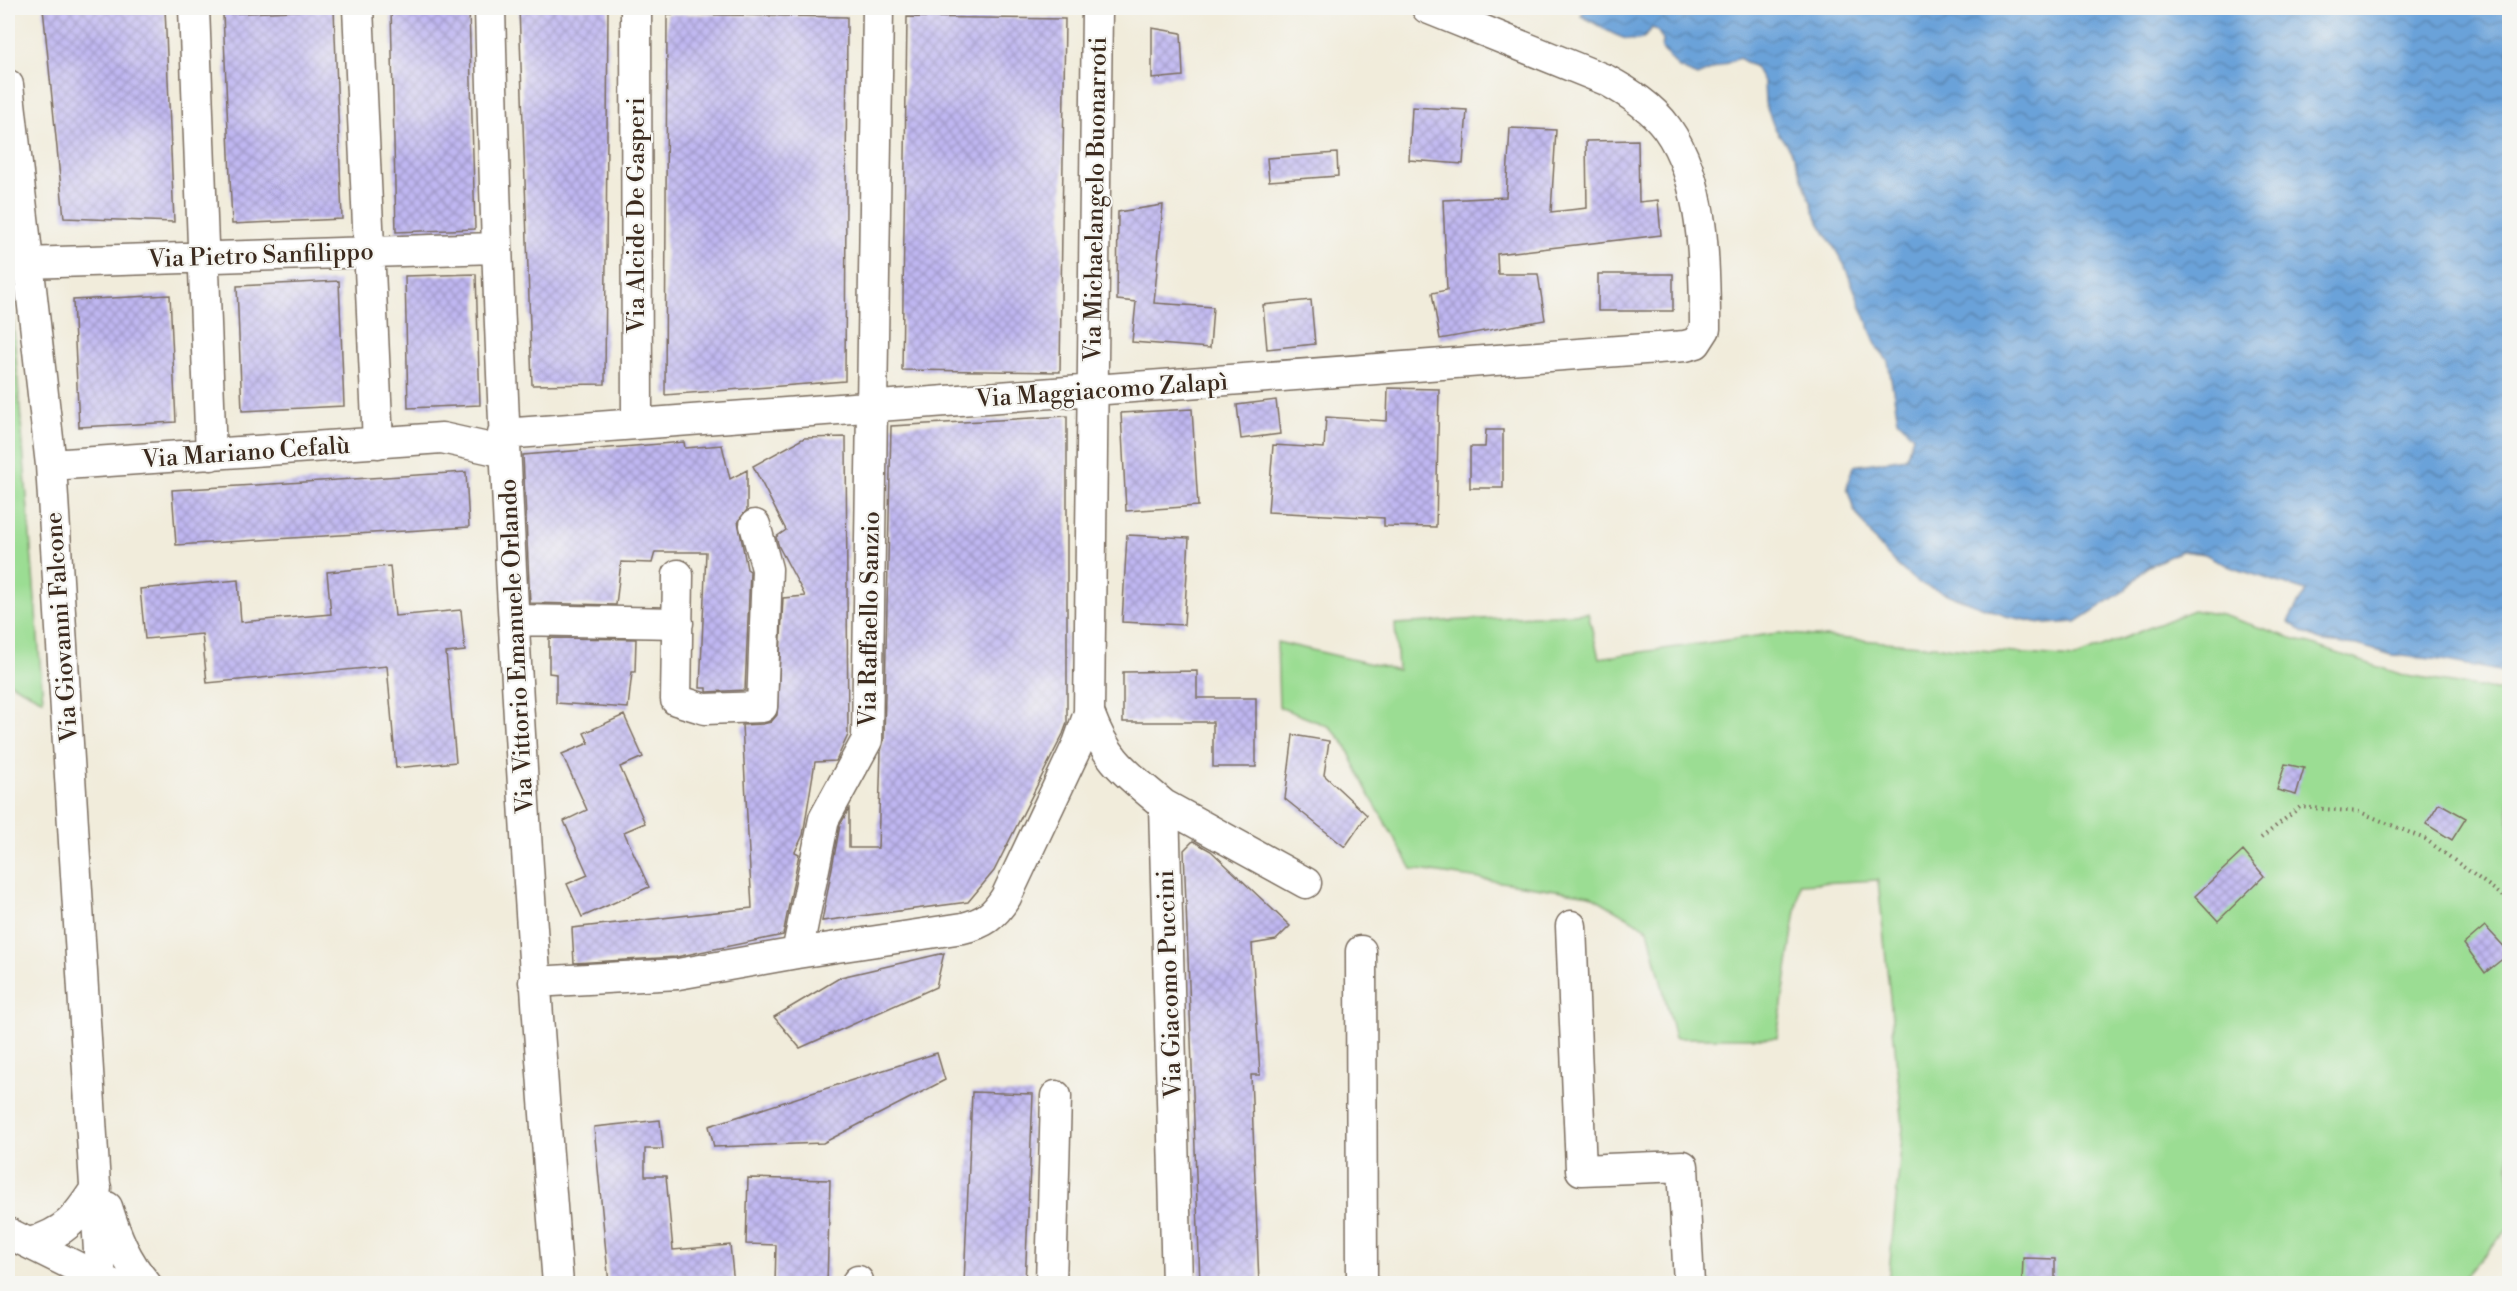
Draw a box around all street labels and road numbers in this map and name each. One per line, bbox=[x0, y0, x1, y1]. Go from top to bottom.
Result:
street label: Via Michaelangelo Buonarroti bbox=[1078, 36, 1114, 363]
street label: Via Alcide De Gasperi bbox=[622, 97, 652, 334]
street label: Via Pietro Sanfilippo bbox=[147, 237, 374, 275]
street label: Via Maggiacomo Zalapì bbox=[974, 367, 1229, 415]
street label: Via Mariano Cefalù bbox=[140, 431, 351, 475]
street label: Via Vittorio Emanuele Orlando bbox=[493, 478, 541, 815]
street label: Via Giovanni Falcone bbox=[39, 511, 85, 744]
street label: Via Raffaello Sanzio bbox=[853, 511, 887, 728]
street label: Via Giacomo Puccini bbox=[1151, 869, 1189, 1100]

